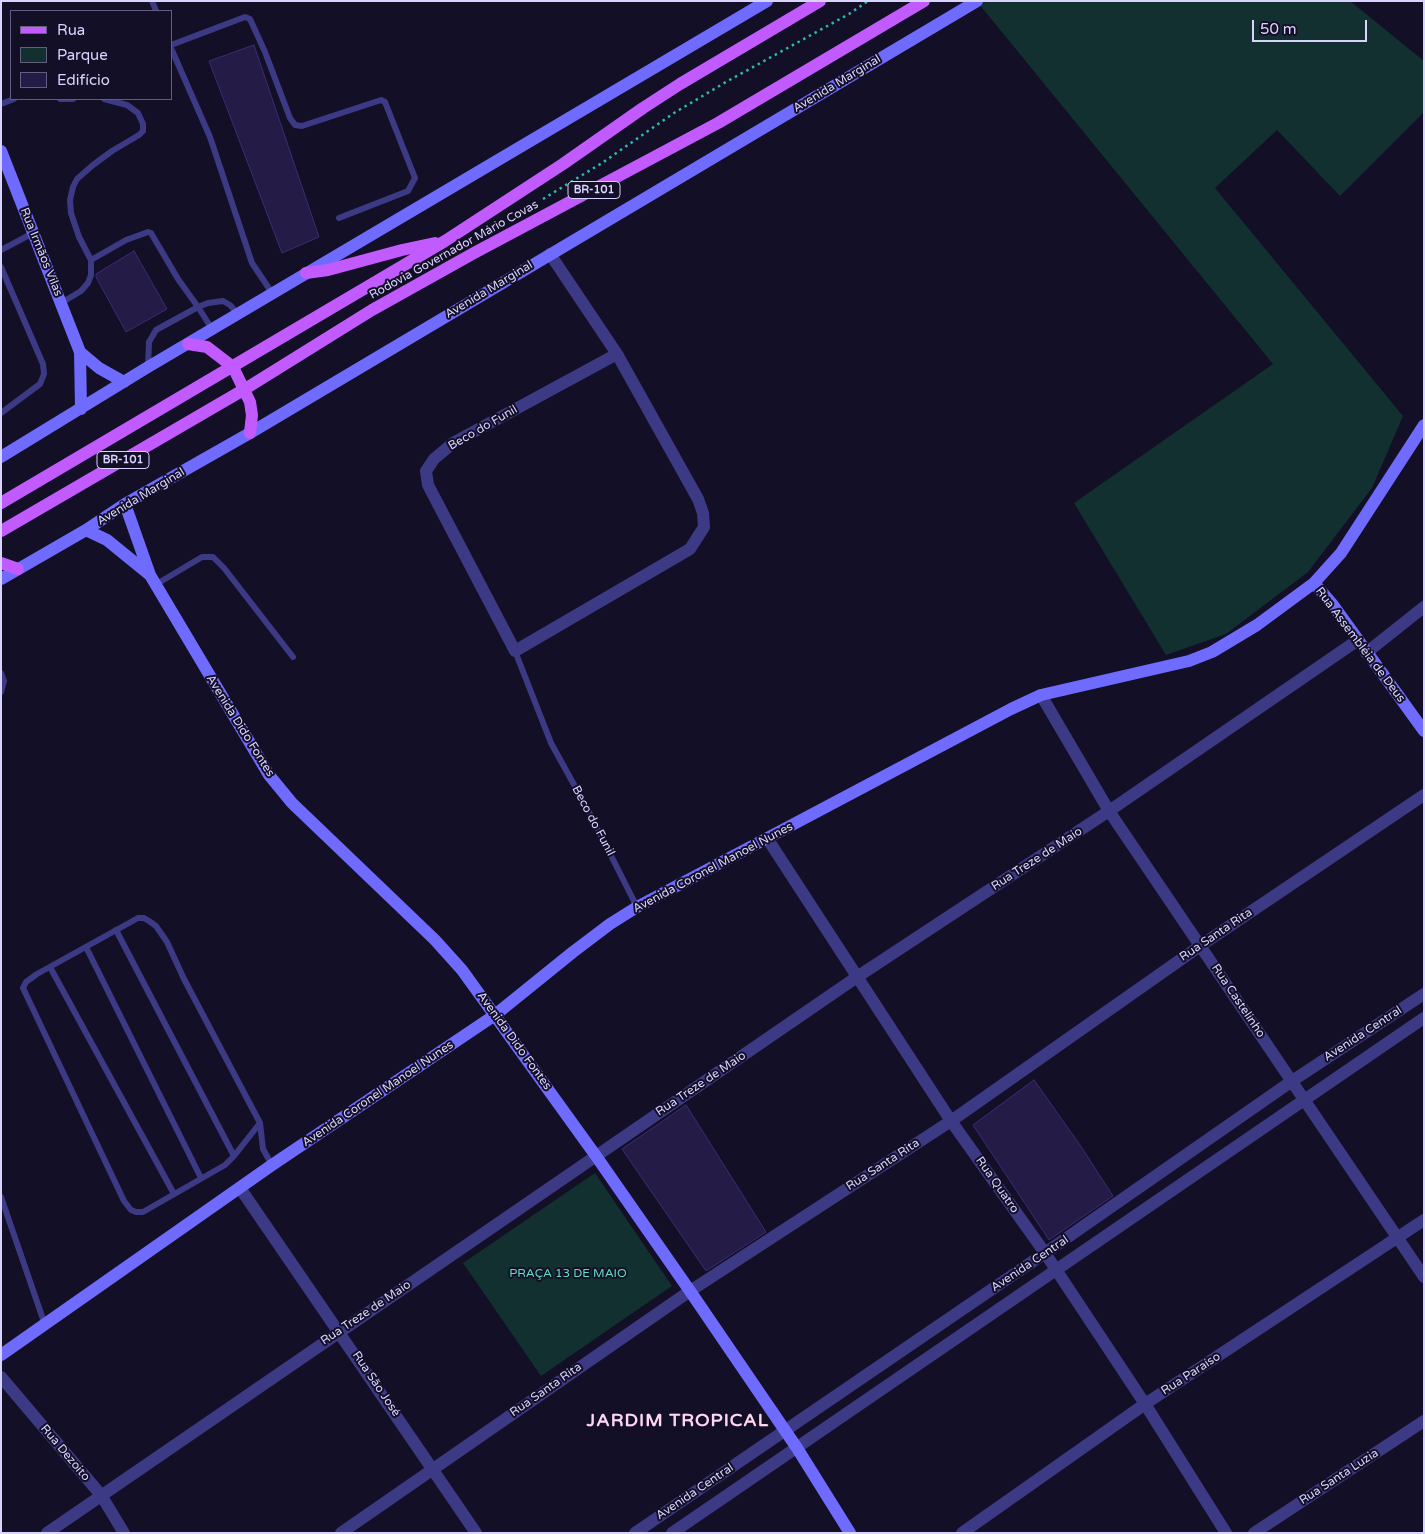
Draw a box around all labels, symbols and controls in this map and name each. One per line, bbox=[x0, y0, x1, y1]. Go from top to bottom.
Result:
legend bbox=[10, 10, 172, 100]
scale bar bbox=[1255, 10, 1370, 42]
text: 50 m bbox=[1260, 20, 1297, 38]
text: Rua bbox=[57, 21, 85, 39]
text: Parque bbox=[57, 46, 108, 64]
street label: Avenida Marginal bbox=[791, 52, 883, 116]
text: Edifício bbox=[57, 71, 110, 89]
road number: BR-101 bbox=[568, 182, 620, 198]
street label: Rodovia Governador Mário Covas bbox=[367, 197, 541, 303]
street label: Rua Irmãos Vilas bbox=[17, 206, 65, 298]
street label: Avenida Marginal bbox=[443, 258, 535, 322]
street label: Beco do Funil bbox=[446, 402, 520, 454]
road number: BR-101 bbox=[97, 452, 149, 468]
street label: Avenida Marginal bbox=[95, 465, 187, 529]
street label: Rua Assembléia de Deus bbox=[1312, 585, 1408, 705]
street label: Avenida Dido Fontes bbox=[203, 672, 277, 780]
street label: Beco do Funil bbox=[569, 784, 617, 858]
street label: Avenida Coronel Manoel Nunes bbox=[631, 820, 795, 916]
street label: Rua Treze de Maio bbox=[989, 824, 1085, 894]
street label: Rua Santa Rita bbox=[1177, 905, 1255, 965]
street label: Rua Castelinho bbox=[1208, 961, 1268, 1041]
street label: Avenida Dido Fontes bbox=[474, 989, 554, 1093]
street label: Avenida Central bbox=[1321, 1003, 1405, 1065]
street label: Avenida Coronel Manoel Nunes bbox=[300, 1038, 456, 1150]
street label: Rua Treze de Maio bbox=[653, 1049, 749, 1119]
street label: Rua Santa Rita bbox=[844, 1136, 922, 1194]
street label: Rua Quatro bbox=[972, 1154, 1022, 1216]
street label: Avenida Central bbox=[989, 1233, 1071, 1295]
park label: PRAÇA 13 DE MAIO bbox=[509, 1267, 627, 1281]
street label: Rua Treze de Maio bbox=[318, 1278, 414, 1348]
street label: Rua São José bbox=[349, 1349, 403, 1419]
street label: Rua Paraíso bbox=[1159, 1350, 1223, 1398]
street label: Rua Santa Rita bbox=[507, 1360, 585, 1420]
district label: JARDIM TROPICAL bbox=[585, 1410, 771, 1432]
street label: Rua Dezoito bbox=[37, 1422, 93, 1484]
street label: Rua Santa Luzia bbox=[1297, 1446, 1381, 1508]
street label: Avenida Central bbox=[654, 1461, 736, 1523]

